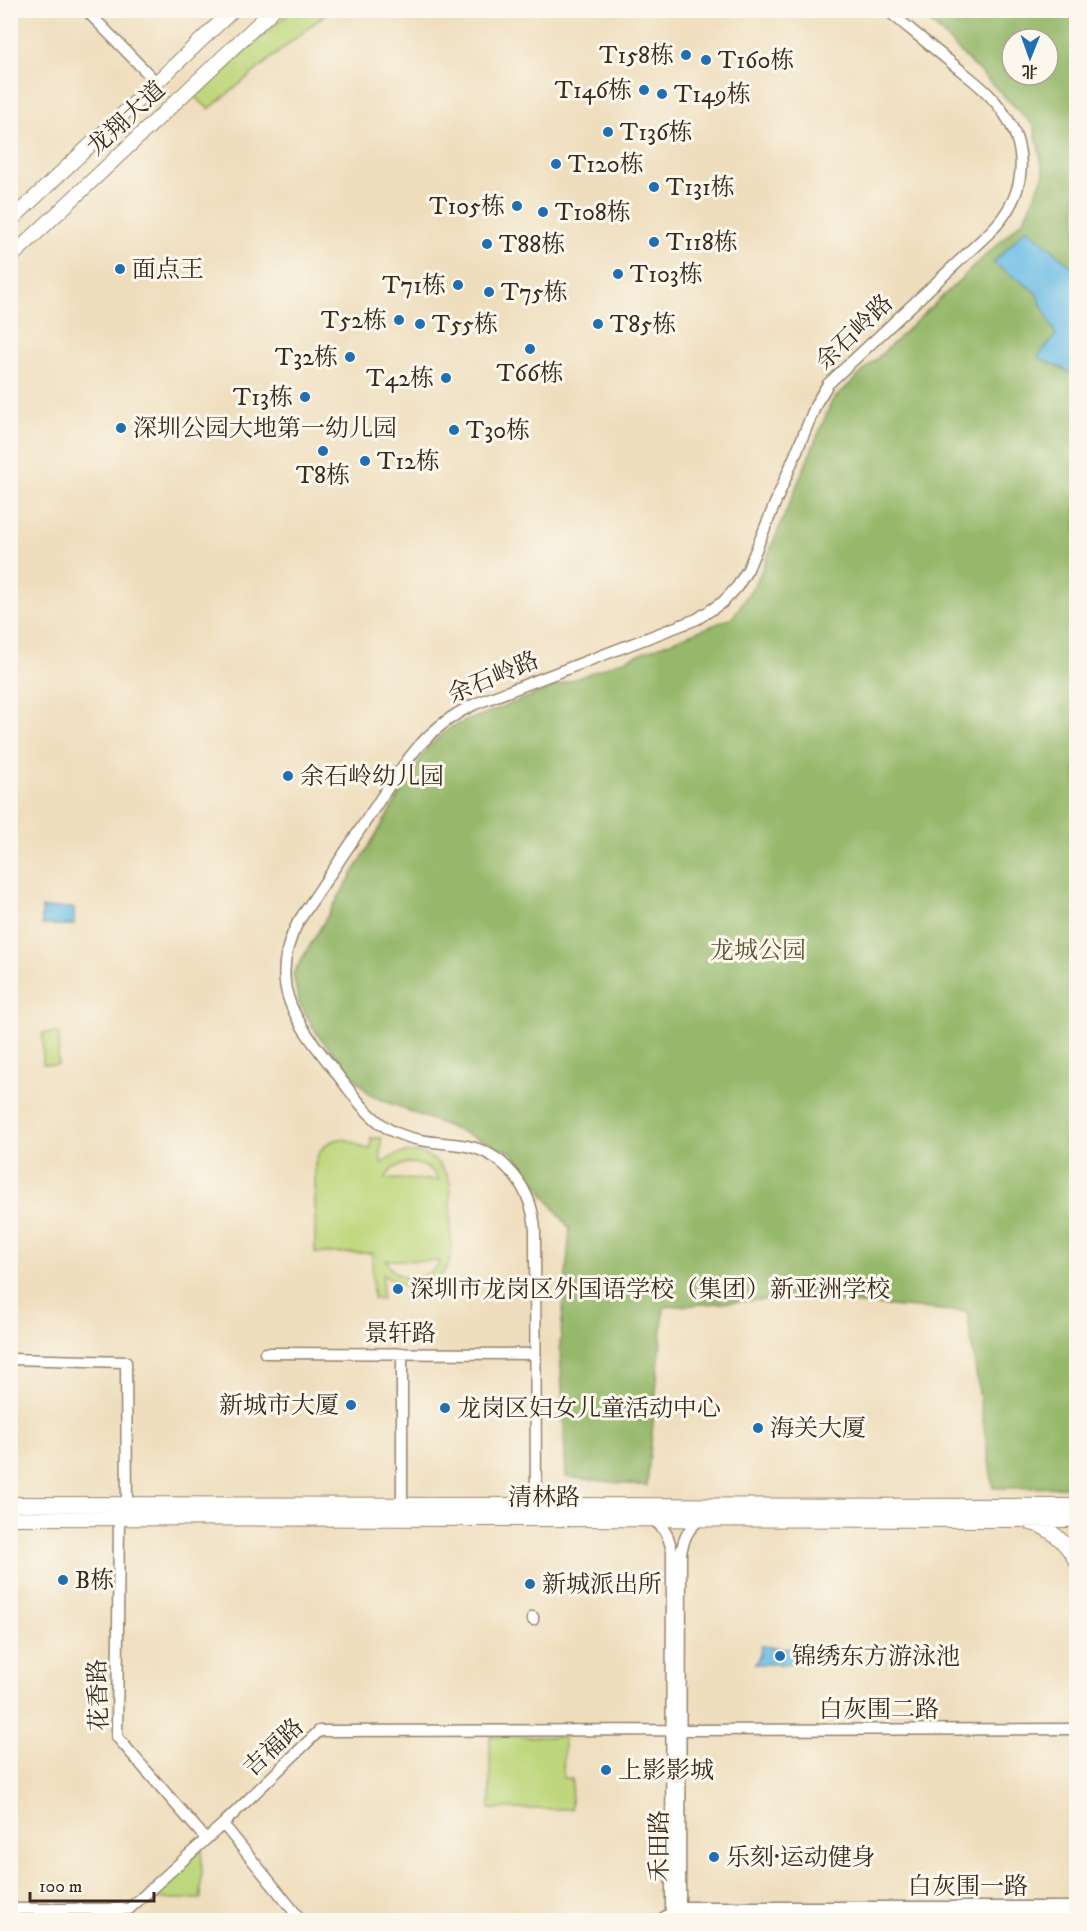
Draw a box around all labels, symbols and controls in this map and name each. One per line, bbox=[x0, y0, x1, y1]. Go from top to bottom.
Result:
north arrow bbox=[1000, 27, 1060, 87]
place label: T158栋 bbox=[599, 41, 674, 71]
place label: T160栋 bbox=[718, 46, 794, 76]
marker: T158栋 bbox=[679, 48, 693, 62]
marker: T160栋 bbox=[699, 53, 713, 67]
text: 北 bbox=[1022, 61, 1038, 81]
street label: 龙翔大道 bbox=[81, 75, 172, 162]
place label: T146栋 bbox=[555, 76, 632, 106]
place label: T149栋 bbox=[674, 80, 751, 110]
marker: T146栋 bbox=[637, 83, 651, 97]
marker: T149栋 bbox=[655, 87, 669, 101]
place label: T136栋 bbox=[620, 118, 692, 148]
marker: T136栋 bbox=[601, 125, 615, 139]
place label: T120栋 bbox=[568, 150, 644, 180]
marker: T120栋 bbox=[549, 157, 563, 171]
place label: T131栋 bbox=[666, 173, 735, 203]
marker: T131栋 bbox=[647, 180, 661, 194]
place label: T105栋 bbox=[429, 192, 505, 222]
place label: T108栋 bbox=[555, 198, 631, 228]
marker: T105栋 bbox=[510, 199, 524, 213]
marker: T108栋 bbox=[536, 205, 550, 219]
place label: T118栋 bbox=[666, 228, 738, 258]
place label: T88栋 bbox=[499, 230, 565, 260]
marker: T118栋 bbox=[647, 235, 661, 249]
marker: T88栋 bbox=[480, 237, 494, 251]
place label: 面点王 bbox=[132, 255, 204, 285]
place label: T103栋 bbox=[630, 260, 703, 290]
marker: 面点王 bbox=[113, 262, 127, 276]
marker: T103栋 bbox=[611, 267, 625, 281]
place label: T71栋 bbox=[382, 271, 446, 301]
marker: T71栋 bbox=[451, 278, 465, 292]
place label: T75栋 bbox=[501, 278, 568, 308]
marker: T75栋 bbox=[482, 285, 496, 299]
street label: 余石岭路 bbox=[810, 289, 900, 377]
place label: T52栋 bbox=[321, 306, 387, 336]
place label: T55栋 bbox=[432, 310, 498, 340]
place label: T85栋 bbox=[610, 310, 676, 340]
marker: T52栋 bbox=[392, 313, 406, 327]
marker: T55栋 bbox=[413, 317, 427, 331]
marker: T85栋 bbox=[591, 317, 605, 331]
marker: T66栋 bbox=[523, 342, 537, 356]
place label: T32栋 bbox=[275, 343, 338, 373]
marker: T32栋 bbox=[343, 350, 357, 364]
place label: T66栋 bbox=[496, 359, 564, 389]
place label: T42栋 bbox=[366, 364, 434, 394]
marker: T42栋 bbox=[439, 371, 453, 385]
place label: T13栋 bbox=[233, 383, 293, 413]
marker: T13栋 bbox=[298, 390, 312, 404]
place label: 深圳公园大地第一幼儿园 bbox=[133, 414, 397, 444]
place label: T30栋 bbox=[466, 416, 530, 446]
marker: 深圳公园大地第一幼儿园 bbox=[114, 421, 128, 435]
marker: T30栋 bbox=[447, 423, 461, 437]
marker: T8栋 bbox=[316, 444, 330, 458]
place label: T12栋 bbox=[377, 447, 440, 477]
marker: T12栋 bbox=[358, 454, 372, 468]
place label: T8栋 bbox=[296, 461, 350, 491]
street label: 余石岭路 bbox=[443, 645, 543, 710]
place label: 余石岭幼儿园 bbox=[300, 762, 444, 792]
marker: 余石岭幼儿园 bbox=[281, 769, 295, 783]
park label: 龙城公园 bbox=[710, 936, 806, 966]
place label: 深圳市龙岗区外国语学校（集团）新亚洲学校 bbox=[410, 1275, 890, 1305]
marker: 深圳市龙岗区外国语学校（集团）新亚洲学校 bbox=[391, 1282, 405, 1296]
street label: 景轩路 bbox=[364, 1319, 436, 1349]
place label: 新城市大厦 bbox=[219, 1391, 339, 1421]
place label: 龙岗区妇女儿童活动中心 bbox=[457, 1394, 721, 1424]
marker: 新城市大厦 bbox=[344, 1398, 358, 1412]
marker: 龙岗区妇女儿童活动中心 bbox=[438, 1401, 452, 1415]
place label: 海关大厦 bbox=[770, 1414, 866, 1444]
marker: 海关大厦 bbox=[751, 1421, 765, 1435]
street label: 清林路 bbox=[508, 1483, 580, 1513]
place label: B栋 bbox=[75, 1566, 114, 1596]
place label: 新城派出所 bbox=[542, 1570, 662, 1600]
marker: B栋 bbox=[56, 1573, 70, 1587]
marker: 新城派出所 bbox=[523, 1577, 537, 1591]
place label: 锦绣东方游泳池 bbox=[792, 1642, 960, 1672]
marker: 锦绣东方游泳池 bbox=[773, 1649, 787, 1663]
street label: 花香路 bbox=[83, 1658, 115, 1731]
street label: 白灰围二路 bbox=[819, 1695, 939, 1725]
street label: 吉福路 bbox=[237, 1712, 310, 1783]
place label: 上影影城 bbox=[618, 1756, 714, 1786]
marker: 上影影城 bbox=[599, 1763, 613, 1777]
street label: 禾田路 bbox=[645, 1810, 675, 1882]
place label: 乐刻·运动健身 bbox=[726, 1843, 876, 1873]
marker: 乐刻·运动健身 bbox=[707, 1850, 721, 1864]
scale bar bbox=[30, 1865, 154, 1903]
street label: 白灰围一路 bbox=[908, 1872, 1028, 1902]
text: 100 m bbox=[39, 1876, 82, 1898]

